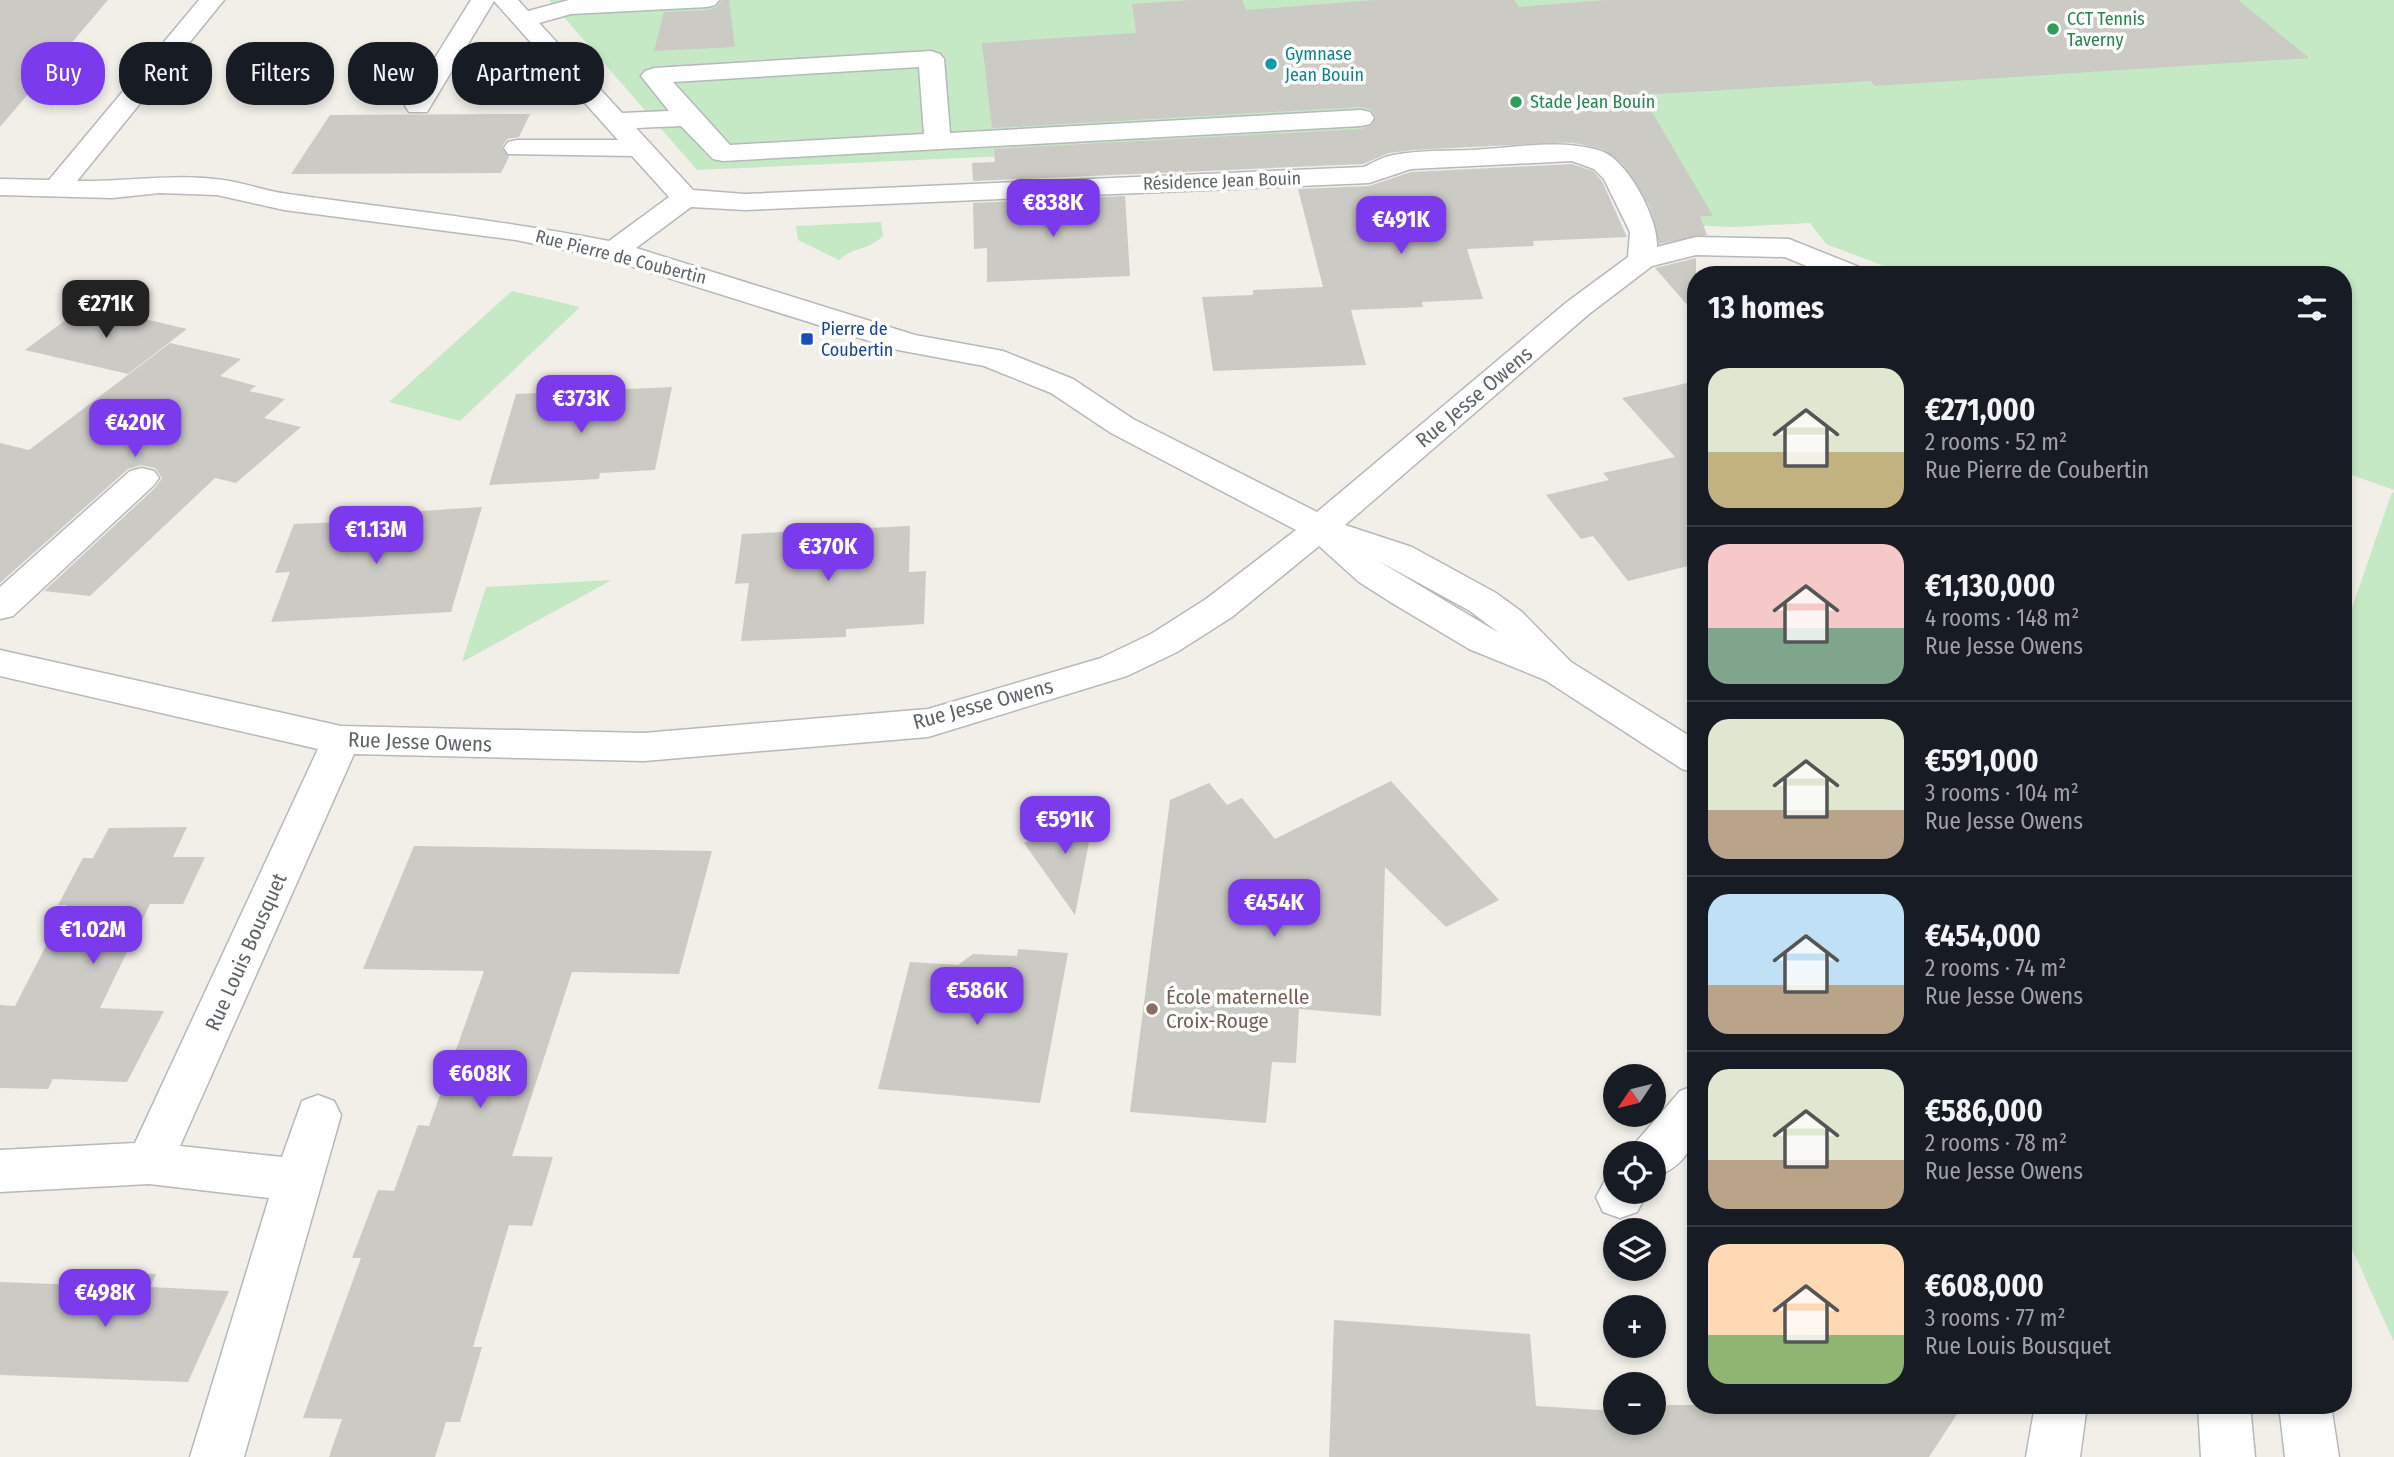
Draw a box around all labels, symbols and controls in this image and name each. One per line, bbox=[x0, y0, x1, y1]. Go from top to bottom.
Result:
place label: CCT Tennis Taverny bbox=[2067, 8, 2145, 51]
marker: CCT Tennis Taverny bbox=[2045, 21, 2061, 37]
chip: Buy bbox=[21, 42, 105, 105]
chip: Rent bbox=[119, 42, 212, 105]
chip: Filters bbox=[226, 42, 334, 105]
chip: New bbox=[348, 42, 438, 105]
chip: Apartment bbox=[452, 42, 604, 105]
place label: Gymnase Jean Bouin bbox=[1285, 43, 1364, 86]
marker: Gymnase Jean Bouin bbox=[1263, 56, 1279, 72]
place label: Stade Jean Bouin bbox=[1530, 91, 1655, 113]
marker: Stade Jean Bouin bbox=[1508, 94, 1524, 110]
street label: Résidence Jean Bouin bbox=[1143, 167, 1301, 195]
pin: €838K bbox=[1004, 180, 1102, 239]
text: €838K bbox=[1023, 188, 1083, 216]
pin: €491K bbox=[1352, 196, 1450, 256]
text: €491K bbox=[1372, 205, 1430, 233]
street label: Rue Pierre de Coubertin bbox=[533, 225, 709, 289]
pin: €271K bbox=[57, 280, 155, 340]
text: €271K bbox=[78, 289, 134, 317]
icon: filters bbox=[2293, 289, 2331, 327]
text: 13 homes bbox=[1708, 290, 1824, 326]
place label: Pierre de Coubertin bbox=[821, 318, 893, 361]
marker: Pierre de Coubertin bbox=[799, 331, 815, 347]
street label: Rue Jesse Owens bbox=[1410, 341, 1538, 453]
pin: €373K bbox=[532, 376, 630, 435]
text: €373K bbox=[552, 384, 610, 412]
text: €271,000 bbox=[1925, 392, 2035, 428]
icon: home bbox=[1764, 396, 1848, 480]
pin: €420K bbox=[86, 400, 184, 459]
text: €420K bbox=[105, 408, 165, 436]
text: 2 rooms · 52 m² bbox=[1925, 428, 2067, 456]
text: Rue Pierre de Coubertin bbox=[1925, 456, 2149, 484]
pin: €1.13M bbox=[319, 506, 433, 566]
text: €1.13M bbox=[345, 515, 407, 543]
pin: €370K bbox=[779, 524, 877, 583]
text: €370K bbox=[799, 532, 857, 560]
text: €1,130,000 bbox=[1925, 568, 2055, 604]
icon: home bbox=[1764, 572, 1848, 656]
text: 4 rooms · 148 m² bbox=[1925, 604, 2079, 632]
text: Rue Jesse Owens bbox=[1925, 632, 2083, 660]
street label: Rue Jesse Owens bbox=[910, 673, 1056, 735]
street label: Rue Jesse Owens bbox=[347, 726, 493, 758]
text: €591,000 bbox=[1925, 743, 2039, 779]
icon: home bbox=[1764, 747, 1848, 831]
text: 3 rooms · 104 m² bbox=[1925, 779, 2079, 807]
pin: €591K bbox=[1016, 796, 1114, 856]
text: €591K bbox=[1036, 805, 1094, 833]
text: Rue Jesse Owens bbox=[1925, 807, 2083, 835]
street label: Rue Louis Bousquet bbox=[200, 869, 292, 1035]
pin: €454K bbox=[1225, 880, 1323, 939]
text: €454K bbox=[1244, 888, 1304, 916]
pin: €1.02M bbox=[36, 906, 150, 966]
text: €1.02M bbox=[60, 915, 126, 943]
text: €454,000 bbox=[1925, 918, 2041, 954]
icon: home bbox=[1764, 922, 1848, 1006]
text: 2 rooms · 74 m² bbox=[1925, 954, 2066, 982]
pin: €586K bbox=[928, 968, 1026, 1027]
text: €586K bbox=[946, 976, 1008, 1004]
text: Rue Jesse Owens bbox=[1925, 982, 2083, 1010]
place label: École maternelle Croix-Rouge bbox=[1166, 984, 1309, 1034]
marker: École maternelle Croix-Rouge bbox=[1144, 1001, 1160, 1017]
pin: €608K bbox=[431, 1050, 529, 1110]
text: €608K bbox=[449, 1059, 511, 1087]
north arrow bbox=[1603, 1064, 1666, 1127]
map controls bbox=[1603, 1064, 1666, 1435]
text: €586,000 bbox=[1925, 1093, 2043, 1129]
icon: home bbox=[1764, 1097, 1848, 1181]
text: 2 rooms · 78 m² bbox=[1925, 1129, 2067, 1157]
button: locate bbox=[1603, 1141, 1666, 1204]
text: Rue Jesse Owens bbox=[1925, 1157, 2083, 1185]
button: layers bbox=[1603, 1218, 1666, 1281]
text: €608,000 bbox=[1925, 1268, 2044, 1304]
pin: €498K bbox=[56, 1270, 154, 1329]
icon: home bbox=[1764, 1272, 1848, 1356]
text: €498K bbox=[75, 1278, 135, 1306]
button: + bbox=[1603, 1295, 1666, 1358]
text: 3 rooms · 77 m² bbox=[1925, 1304, 2066, 1332]
text: Rue Louis Bousquet bbox=[1925, 1332, 2111, 1360]
button: − bbox=[1603, 1372, 1666, 1435]

